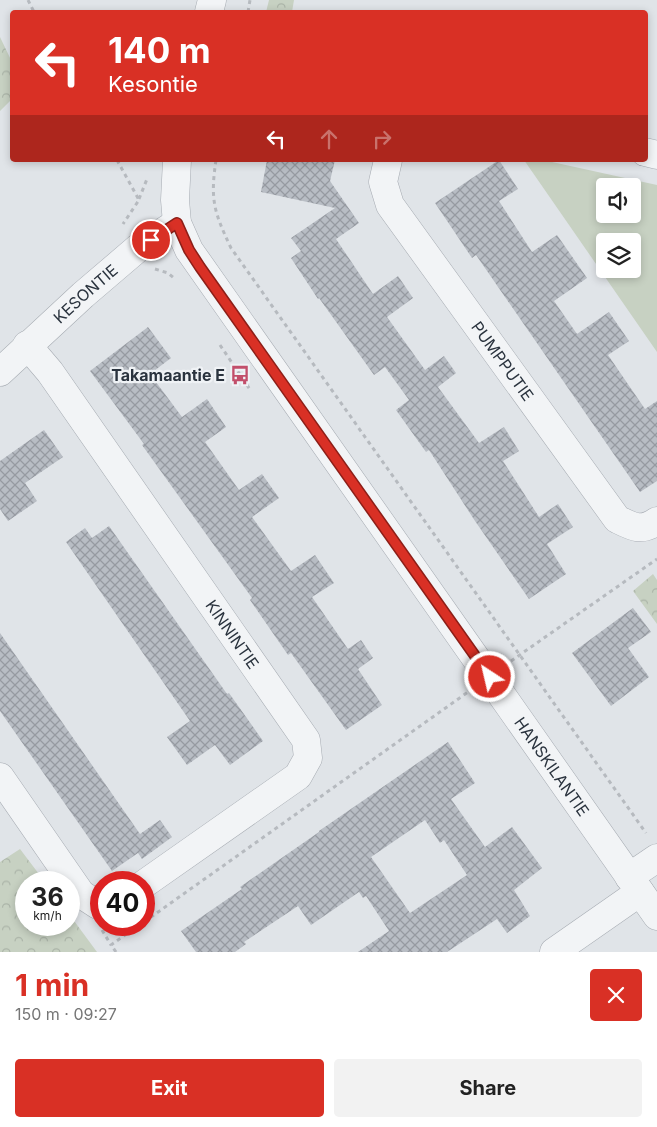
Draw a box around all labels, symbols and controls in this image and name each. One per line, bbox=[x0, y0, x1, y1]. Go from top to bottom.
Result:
text: 140 m bbox=[108, 29, 211, 71]
icon: left bbox=[25, 30, 90, 95]
text: Kesontie bbox=[108, 71, 198, 97]
icon: left bbox=[262, 125, 290, 153]
icon: ahead bbox=[315, 125, 343, 153]
icon: right bbox=[368, 125, 396, 153]
map controls bbox=[596, 178, 641, 278]
button: sound bbox=[596, 178, 641, 223]
pin bbox=[130, 219, 172, 261]
icon: arrive bbox=[137, 226, 165, 254]
button: layers bbox=[596, 233, 641, 278]
street label: KESONTIE bbox=[49, 260, 122, 327]
street label: PUMPPUTIE bbox=[467, 317, 538, 405]
bus stop icon: Takamaantie E bbox=[229, 364, 251, 386]
place label: Takamaantie E bbox=[111, 365, 225, 385]
street label: KINNINTIE bbox=[201, 596, 263, 673]
position arrow bbox=[463, 650, 515, 702]
street label: HANSKILANTIE bbox=[510, 713, 594, 820]
speed limit sign: 40 bbox=[90, 871, 155, 936]
text: 36 bbox=[31, 882, 64, 912]
text: km/h bbox=[33, 908, 62, 923]
text: 1 min bbox=[15, 967, 89, 1003]
button: close bbox=[590, 969, 642, 1021]
text: 150 m · 09:27 bbox=[15, 1004, 117, 1024]
button: Exit bbox=[15, 1059, 324, 1117]
button: Share bbox=[334, 1059, 642, 1117]

